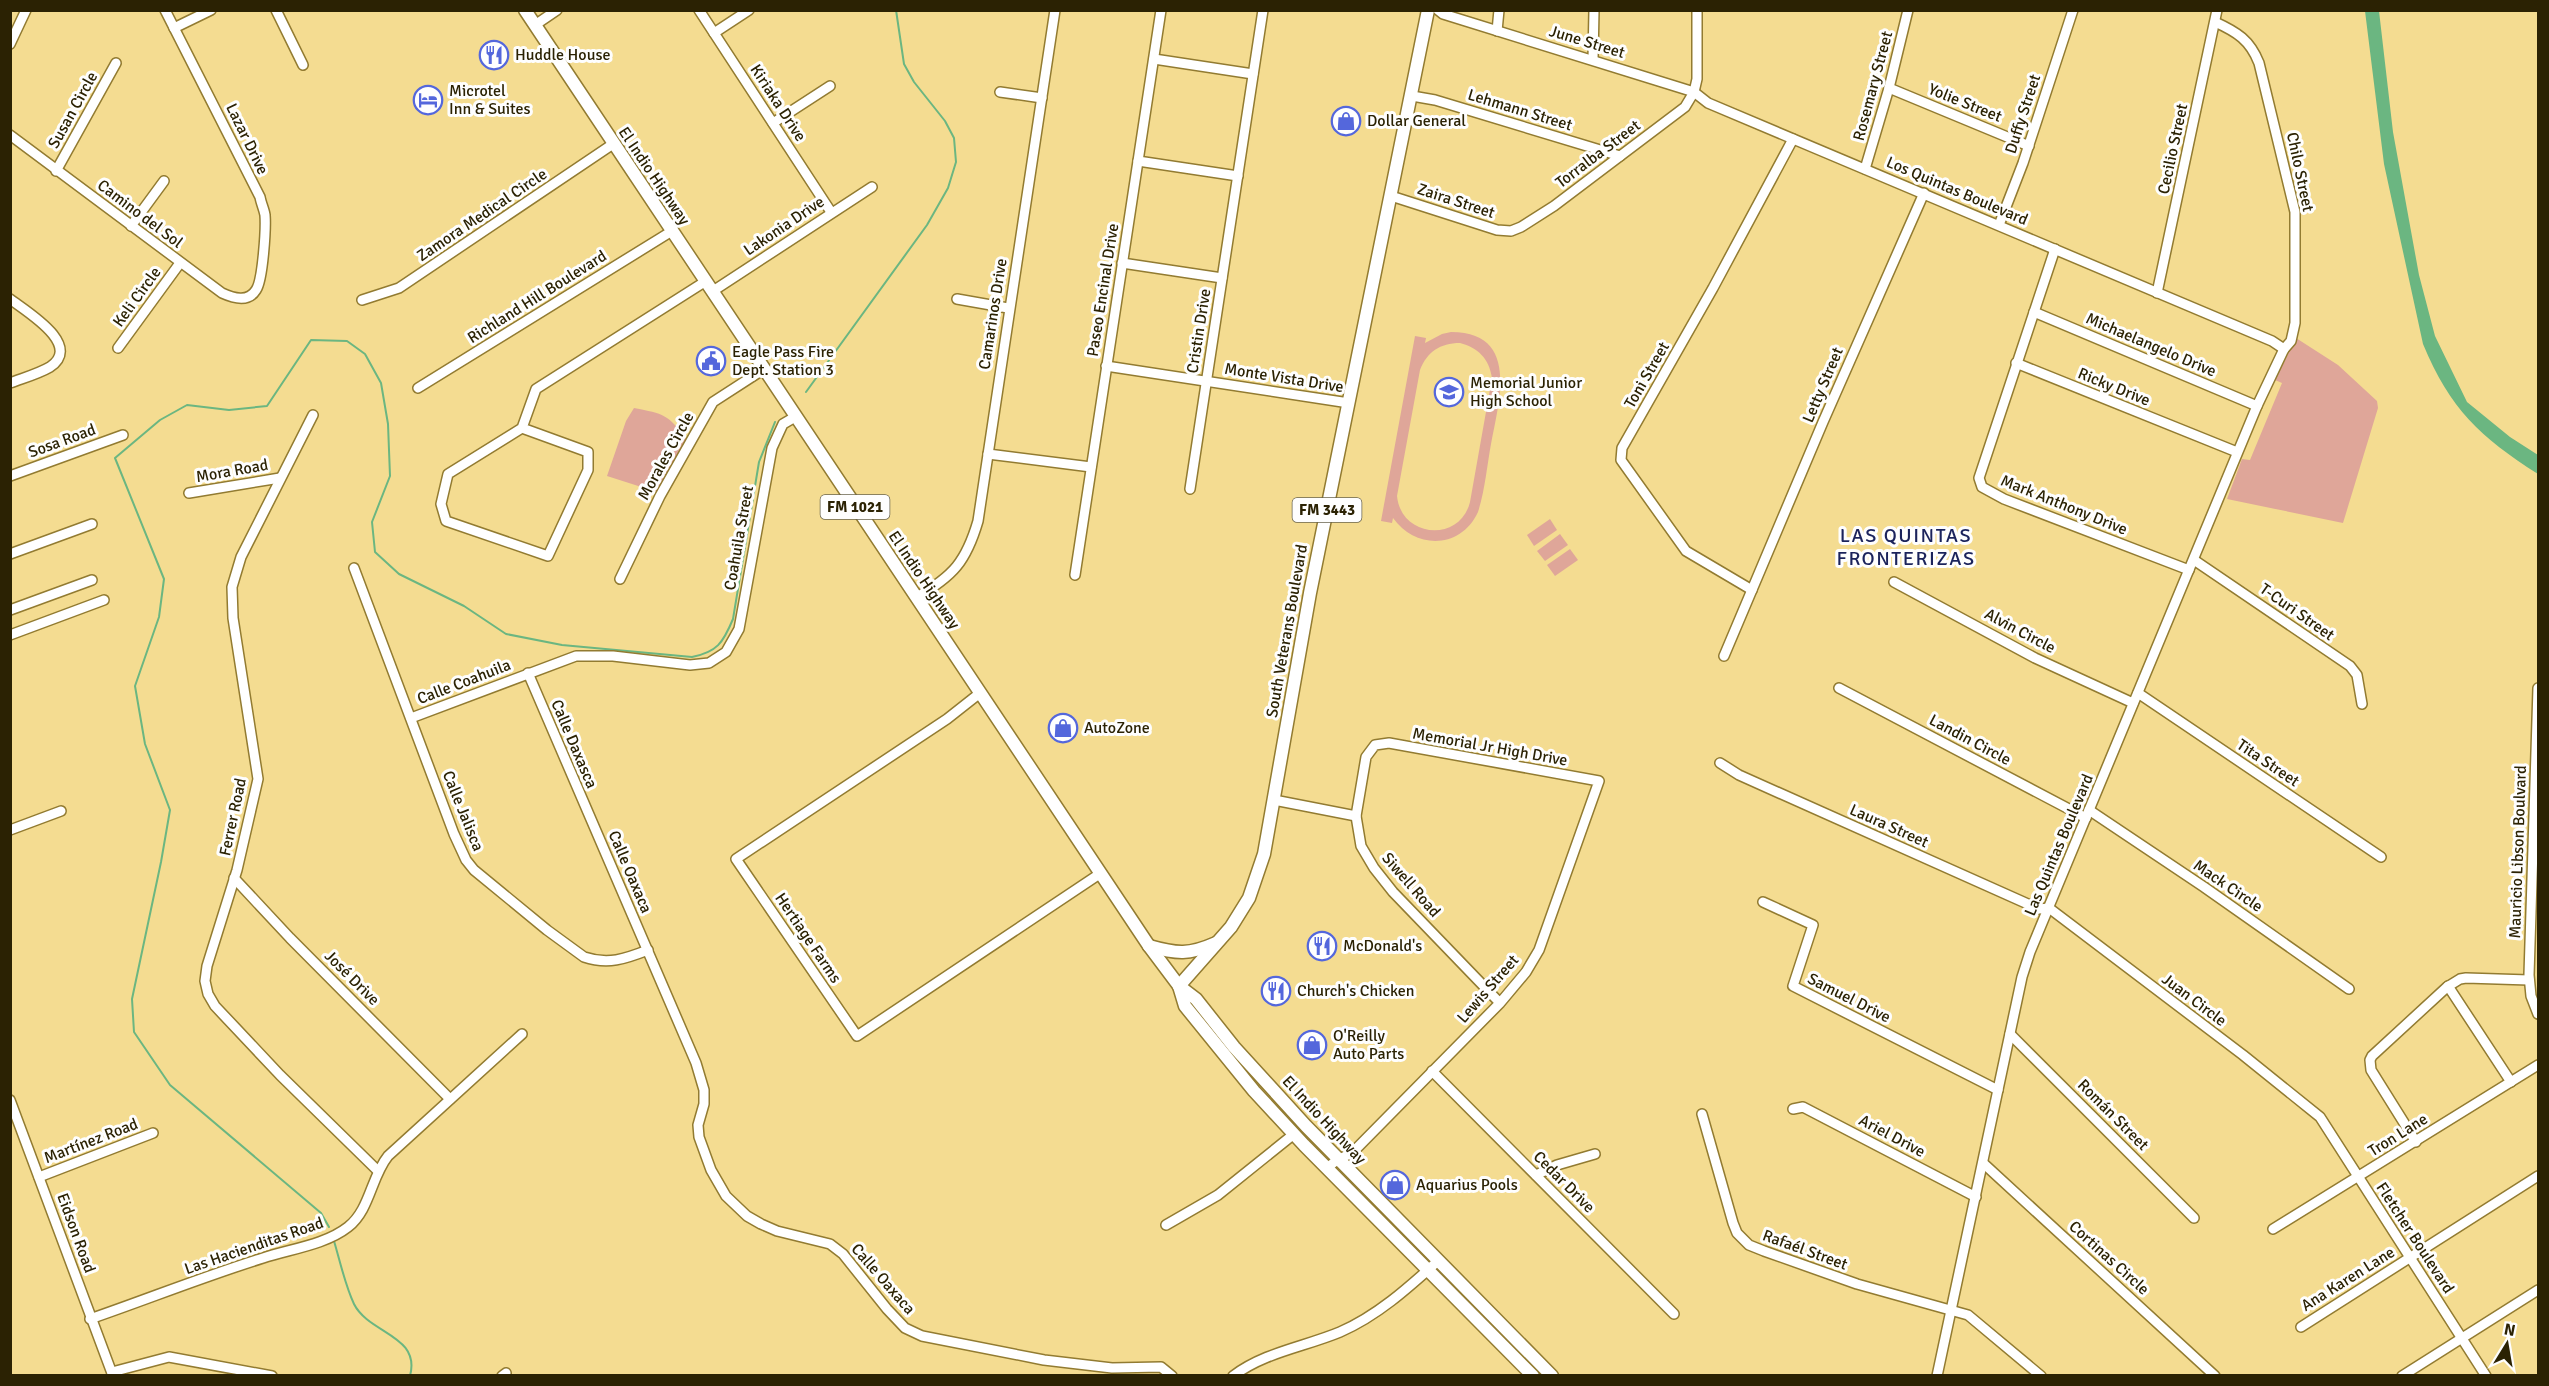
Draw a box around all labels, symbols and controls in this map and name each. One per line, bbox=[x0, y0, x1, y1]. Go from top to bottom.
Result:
street label: June Street bbox=[1547, 21, 1628, 63]
street label: Rosemary Street bbox=[1849, 29, 1897, 143]
restaurant icon: Huddle House bbox=[478, 39, 510, 71]
place label: Huddle House bbox=[515, 45, 610, 65]
street label: Kiriaka Drive bbox=[746, 61, 810, 145]
street label: Susan Circle bbox=[44, 68, 102, 152]
street label: Duffy Street bbox=[2001, 71, 2045, 156]
street label: Yolie Street bbox=[1925, 79, 2005, 127]
place label: Microtel Inn & Suites bbox=[449, 81, 530, 119]
hotel icon: Microtel Inn & Suites bbox=[412, 84, 444, 116]
street label: Lehmann Street bbox=[1465, 85, 1575, 135]
street label: Lazar Drive bbox=[221, 100, 273, 178]
street label: Cecilio Street bbox=[2154, 102, 2192, 196]
shop icon: Dollar General bbox=[1330, 105, 1362, 137]
place label: Dollar General bbox=[1367, 111, 1466, 131]
street label: Torralba Street bbox=[1552, 115, 1645, 192]
street label: El Indio Highway bbox=[614, 123, 694, 229]
street label: Chilo Street bbox=[2282, 130, 2318, 214]
street label: Los Quintas Boulevard bbox=[1883, 152, 2031, 230]
street label: Zamora Medical Circle bbox=[413, 164, 551, 266]
street label: Camino del Sol bbox=[93, 175, 187, 253]
street label: Zaira Street bbox=[1415, 179, 1498, 223]
street label: Lakonia Drive bbox=[740, 192, 828, 260]
street label: Paseo Encinal Drive bbox=[1083, 222, 1123, 358]
street label: Richland Hill Boulevard bbox=[464, 246, 610, 348]
street label: Camarinos Drive bbox=[974, 257, 1012, 371]
street label: Keli Circle bbox=[109, 263, 165, 331]
street label: Cristin Drive bbox=[1182, 287, 1216, 375]
street label: Michaelangelo Drive bbox=[2083, 308, 2219, 382]
street label: Toni Street bbox=[1620, 338, 1674, 412]
place label: Eagle Pass Fire Dept. Station 3 bbox=[732, 342, 834, 380]
street label: Letty Street bbox=[1798, 344, 1848, 426]
public building icon: Eagle Pass Fire Dept. Station 3 bbox=[695, 345, 727, 377]
street label: Monte Vista Drive bbox=[1223, 359, 1345, 397]
street label: Ricky Drive bbox=[2075, 363, 2153, 411]
place label: Memorial Junior High School bbox=[1470, 373, 1582, 411]
school or university icon: Memorial Junior High School bbox=[1433, 376, 1465, 408]
street label: Morales Circle bbox=[634, 408, 698, 504]
street label: Sosa Road bbox=[26, 420, 98, 462]
street label: Mora Road bbox=[194, 455, 270, 487]
street label: Mark Anthony Drive bbox=[1998, 470, 2130, 540]
street label: Coahuila Street bbox=[720, 484, 758, 592]
road number: FM 1021 bbox=[820, 495, 890, 519]
road number: FM 3443 bbox=[1292, 498, 1362, 522]
district label: LAS QUINTAS FRONTERIZAS bbox=[1836, 523, 1976, 571]
street label: El Indio Highway bbox=[884, 527, 964, 633]
street label: South Veterans Boulevard bbox=[1262, 543, 1312, 719]
street label: T-Curi Street bbox=[2256, 579, 2339, 645]
street label: Alvin Circle bbox=[1981, 604, 2059, 658]
street label: Calle Coahuila bbox=[414, 655, 514, 709]
street label: Calle Daxasca bbox=[546, 697, 602, 791]
street label: Landin Circle bbox=[1926, 710, 2014, 770]
shop icon: AutoZone bbox=[1047, 712, 1079, 744]
place label: AutoZone bbox=[1084, 718, 1150, 738]
street label: Memorial Jr High Drive bbox=[1411, 724, 1569, 770]
street label: Tita Street bbox=[2233, 735, 2303, 791]
street label: Mauricio Libson Boulvard bbox=[2505, 765, 2531, 939]
street label: Calle Jalisca bbox=[438, 768, 488, 854]
street label: Las Quintas Boulevard bbox=[2020, 771, 2098, 919]
street label: Ferrer Road bbox=[215, 776, 251, 858]
street label: Laura Street bbox=[1846, 800, 1932, 852]
street label: Calle Oaxaca bbox=[604, 828, 656, 916]
street label: Siwell Road bbox=[1377, 848, 1445, 922]
street label: Mack Circle bbox=[2189, 855, 2267, 917]
street label: Hertiage Farms bbox=[770, 889, 846, 987]
restaurant icon: McDonald's bbox=[1306, 930, 1338, 962]
place label: McDonald's bbox=[1343, 936, 1422, 956]
street label: José Drive bbox=[320, 946, 384, 1010]
street label: Lewis Street bbox=[1453, 950, 1523, 1027]
street label: Samuel Drive bbox=[1804, 969, 1894, 1027]
street label: Juan Circle bbox=[2158, 969, 2230, 1031]
restaurant icon: Church's Chicken bbox=[1260, 975, 1292, 1007]
place label: Church's Chicken bbox=[1297, 981, 1414, 1001]
place label: O'Reilly Auto Parts bbox=[1333, 1026, 1404, 1064]
shop icon: O'Reilly Auto Parts bbox=[1296, 1029, 1328, 1061]
street label: El Indio Highway bbox=[1278, 1071, 1371, 1169]
street label: Román Street bbox=[2073, 1075, 2153, 1155]
street label: Tron Lane bbox=[2365, 1109, 2431, 1161]
street label: Ariel Drive bbox=[1855, 1110, 1929, 1162]
street label: Martínez Road bbox=[41, 1114, 141, 1168]
street label: Cedar Drive bbox=[1529, 1147, 1599, 1217]
shop icon: Aquarius Pools bbox=[1379, 1169, 1411, 1201]
place label: Aquarius Pools bbox=[1416, 1175, 1518, 1195]
street label: Fletcher Boulevard bbox=[2372, 1179, 2458, 1297]
street label: Eidson Road bbox=[52, 1190, 100, 1276]
street label: Las Hacienditas Road bbox=[182, 1213, 326, 1279]
street label: Cortinas Circle bbox=[2065, 1217, 2153, 1299]
street label: Rafaél Street bbox=[1760, 1225, 1851, 1275]
street label: Calle Oaxaca bbox=[847, 1239, 919, 1319]
street label: Ana Karen Lane bbox=[2297, 1242, 2399, 1316]
north arrow bbox=[2477, 1314, 2537, 1374]
text: N bbox=[2502, 1319, 2517, 1341]

